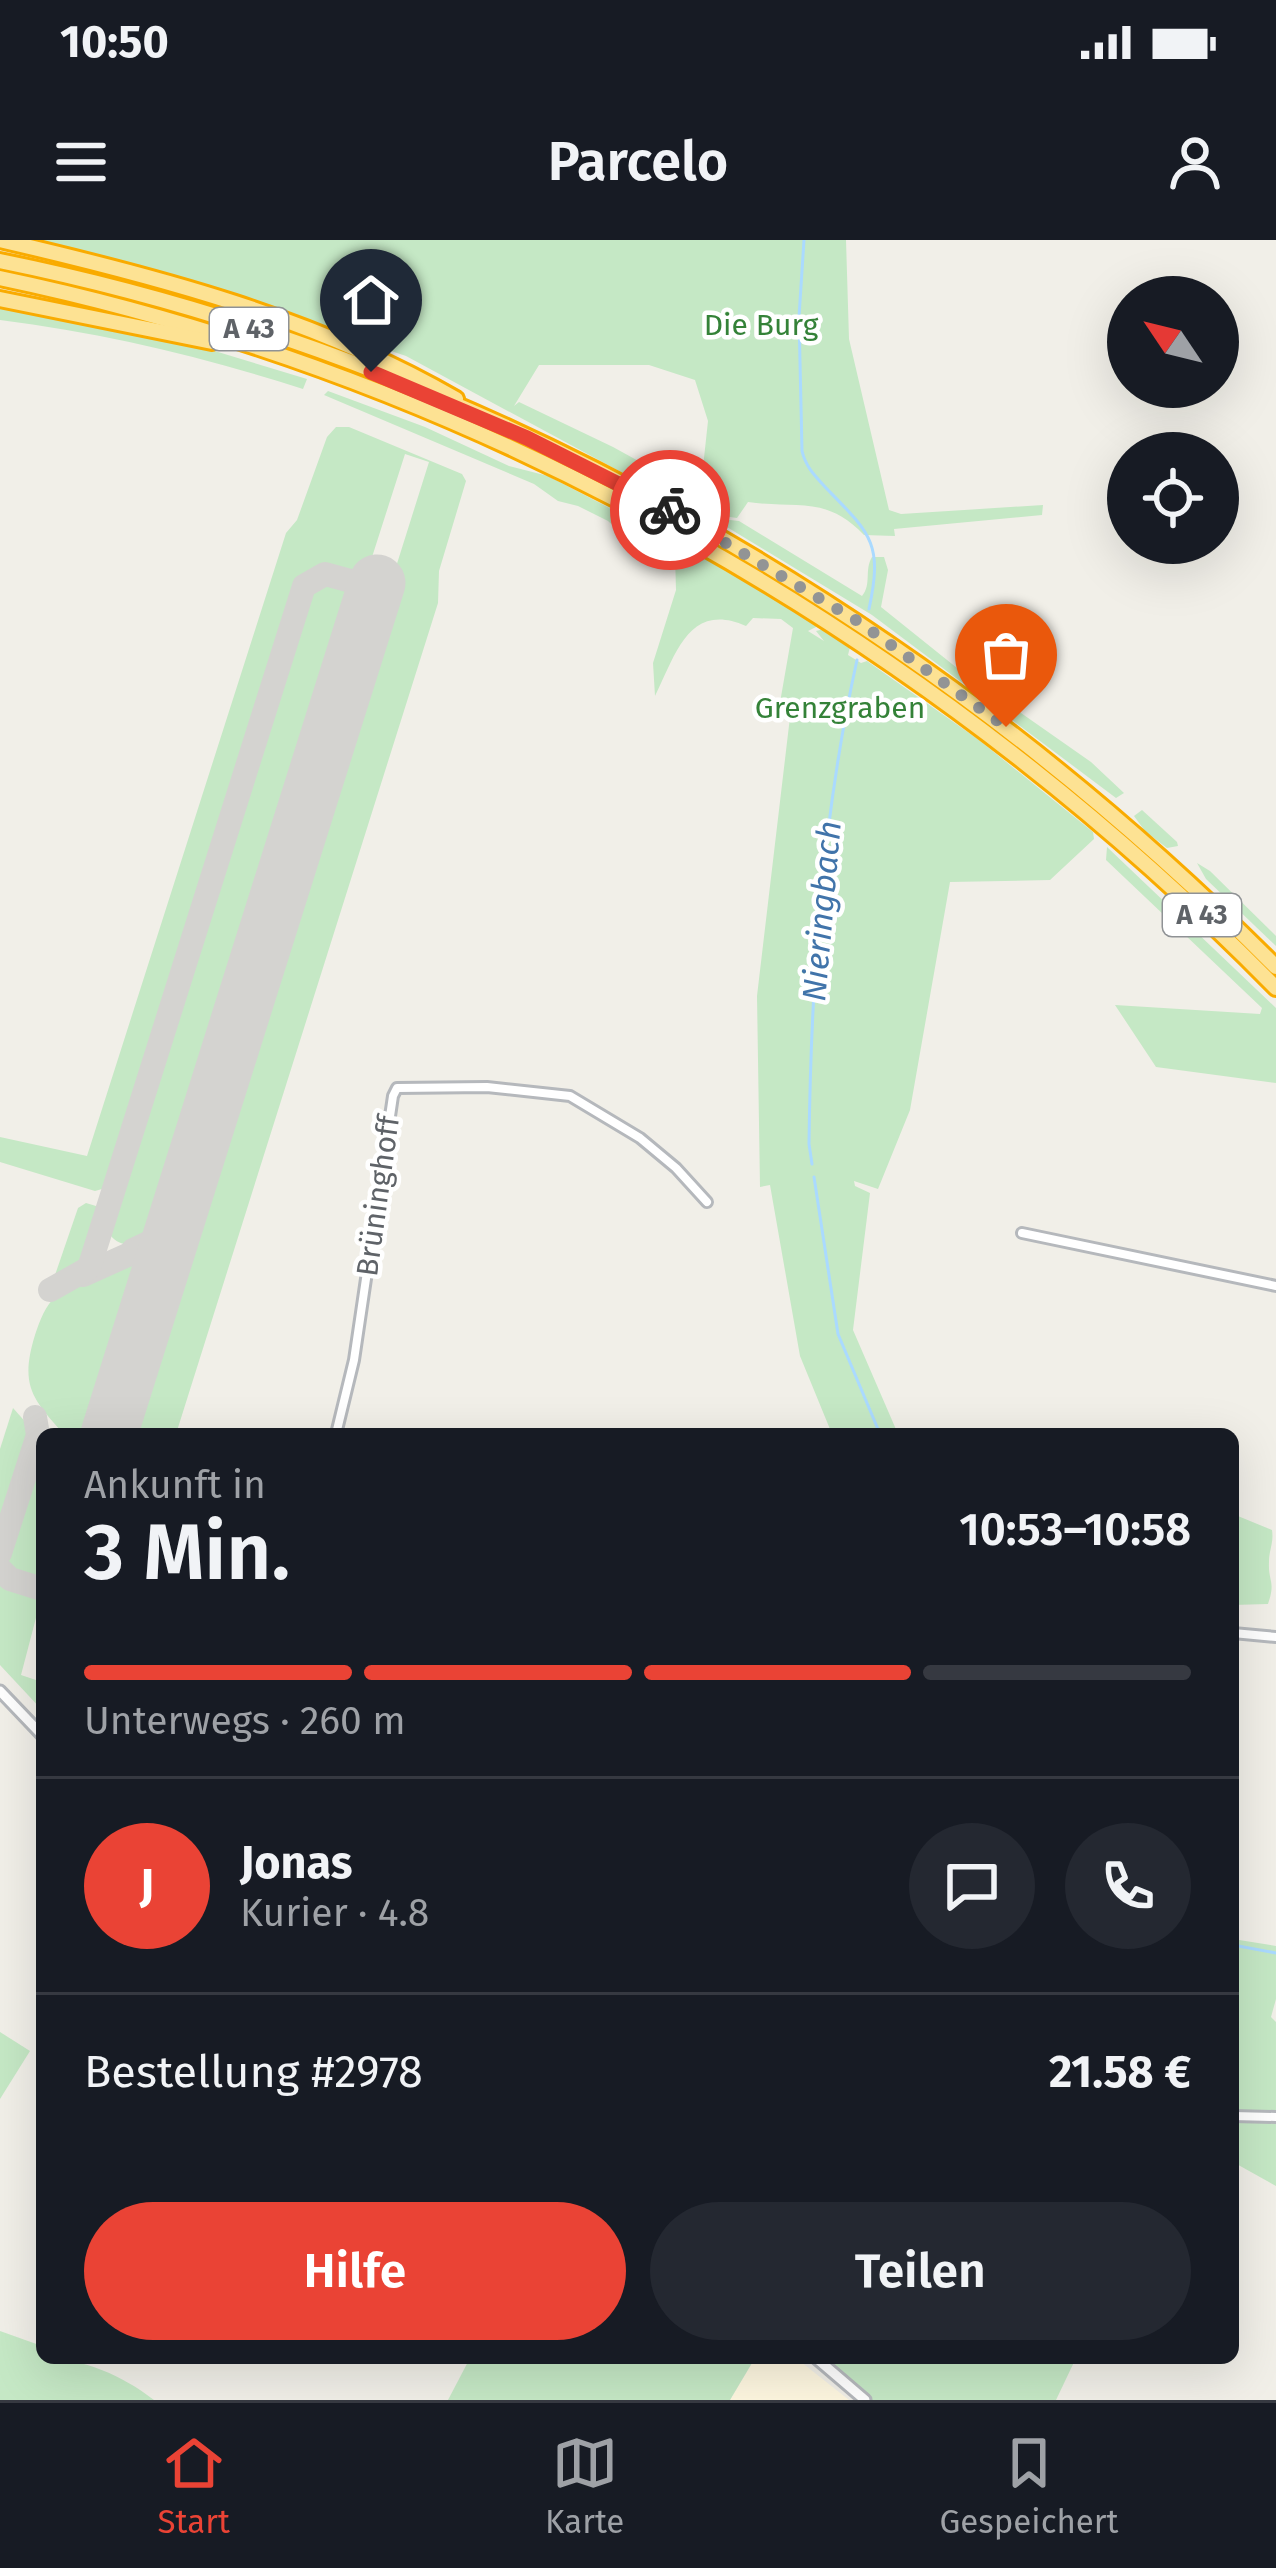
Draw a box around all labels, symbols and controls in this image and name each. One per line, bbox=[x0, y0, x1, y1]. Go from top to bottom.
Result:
text: 10:50 bbox=[60, 15, 169, 69]
icon: menu bbox=[48, 129, 114, 195]
icon: person bbox=[1162, 129, 1228, 195]
text: Parcelo bbox=[548, 130, 728, 194]
pin bbox=[320, 249, 422, 372]
icon: home bbox=[338, 267, 404, 333]
north arrow bbox=[1107, 276, 1239, 408]
map controls bbox=[1107, 276, 1239, 564]
park label: Die Burg bbox=[704, 307, 819, 343]
road number: A 43 bbox=[210, 308, 288, 350]
button: locate bbox=[1107, 432, 1239, 564]
courier bbox=[610, 450, 730, 570]
icon: bike bbox=[637, 477, 703, 543]
pin bbox=[955, 604, 1057, 727]
icon: bag bbox=[973, 622, 1039, 688]
park label: Grenzgraben bbox=[755, 690, 925, 726]
water label: Nieringbach bbox=[794, 819, 850, 1003]
road number: A 43 bbox=[1163, 894, 1241, 936]
street label: Brüninghoff bbox=[349, 1112, 407, 1279]
text: Ankunft in bbox=[84, 1462, 266, 1508]
text: 10:53–10:58 bbox=[959, 1503, 1191, 1557]
text: 3 Min. bbox=[84, 1506, 290, 1600]
text: Unterwegs · 260 m bbox=[84, 1698, 406, 1744]
button: chat bbox=[909, 1823, 1035, 1949]
button: phone bbox=[1065, 1823, 1191, 1949]
text: Jonas bbox=[240, 1836, 352, 1890]
text: J bbox=[140, 1859, 154, 1913]
text: Kurier · 4.8 bbox=[240, 1890, 429, 1936]
text: Bestellung #2978 bbox=[84, 2045, 423, 2099]
text: 21.58 € bbox=[1049, 2045, 1191, 2099]
button: Hilfe bbox=[84, 2202, 626, 2340]
button: Teilen bbox=[650, 2202, 1191, 2340]
tab: Start bbox=[158, 2430, 230, 2542]
tab: Karte bbox=[545, 2430, 624, 2542]
tab: Gespeichert bbox=[940, 2430, 1118, 2542]

